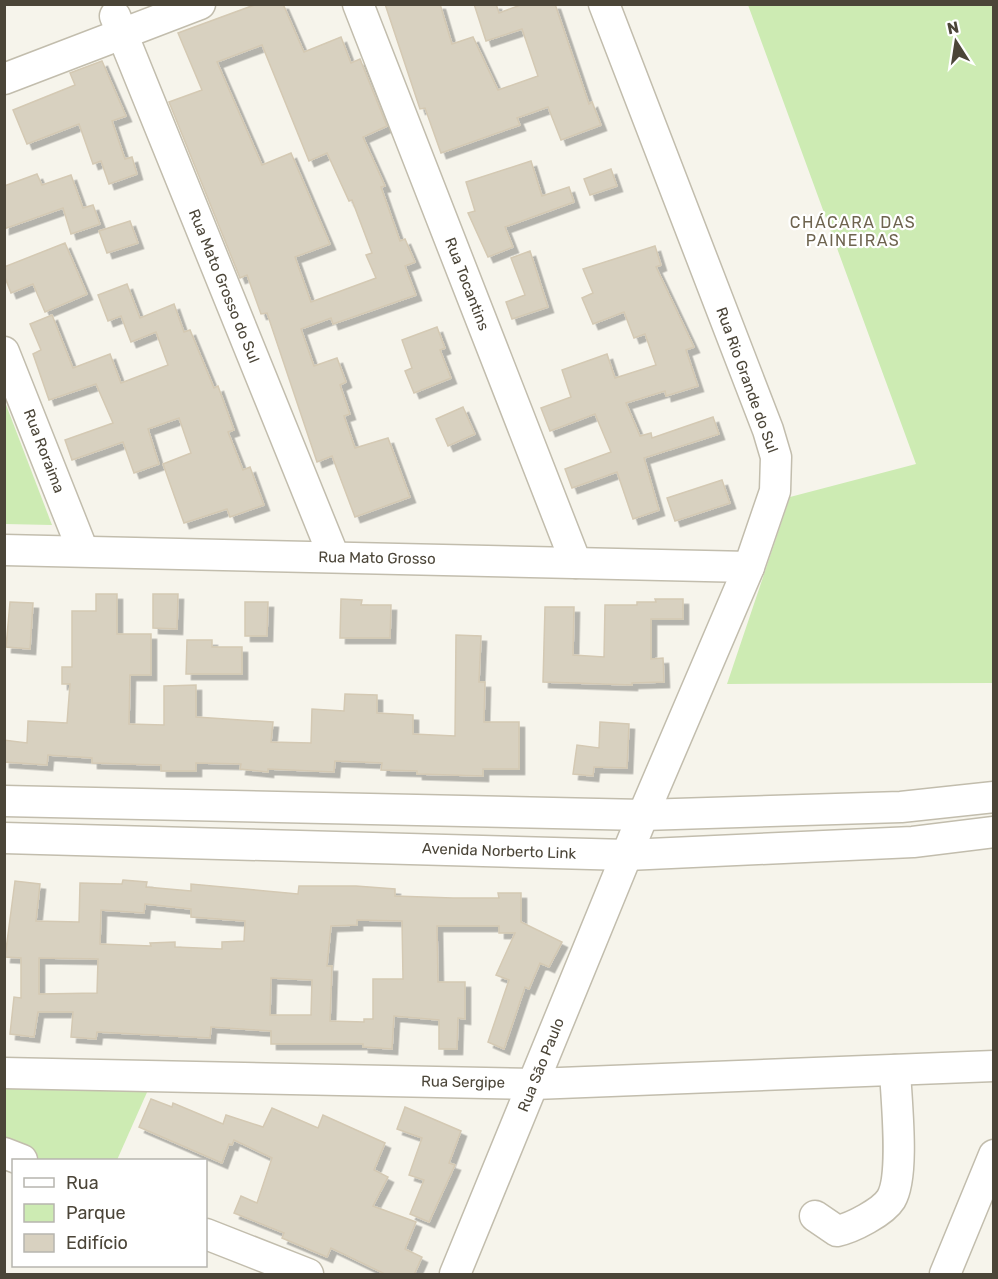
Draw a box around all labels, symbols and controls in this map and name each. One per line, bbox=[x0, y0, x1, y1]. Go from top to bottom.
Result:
north arrow bbox=[926, 12, 986, 72]
text: N bbox=[945, 17, 961, 38]
street label: Rua Mato Grosso do Sul bbox=[185, 206, 263, 366]
district label: CHÁCARA DAS PAINEIRAS bbox=[790, 213, 916, 250]
street label: Rua Tocantins bbox=[441, 235, 493, 333]
street label: Rua Rio Grande do Sul bbox=[712, 305, 782, 455]
street label: Rua Roraima bbox=[20, 407, 68, 495]
street label: Rua Mato Grosso bbox=[318, 548, 436, 568]
street label: Avenida Norberto Link bbox=[422, 839, 577, 863]
street label: Rua São Paulo bbox=[514, 1015, 568, 1115]
street label: Rua Sergipe bbox=[421, 1072, 505, 1092]
legend bbox=[12, 1159, 207, 1267]
text: Rua bbox=[66, 1172, 99, 1194]
text: Parque bbox=[66, 1202, 126, 1224]
text: Edifício bbox=[66, 1232, 128, 1254]

